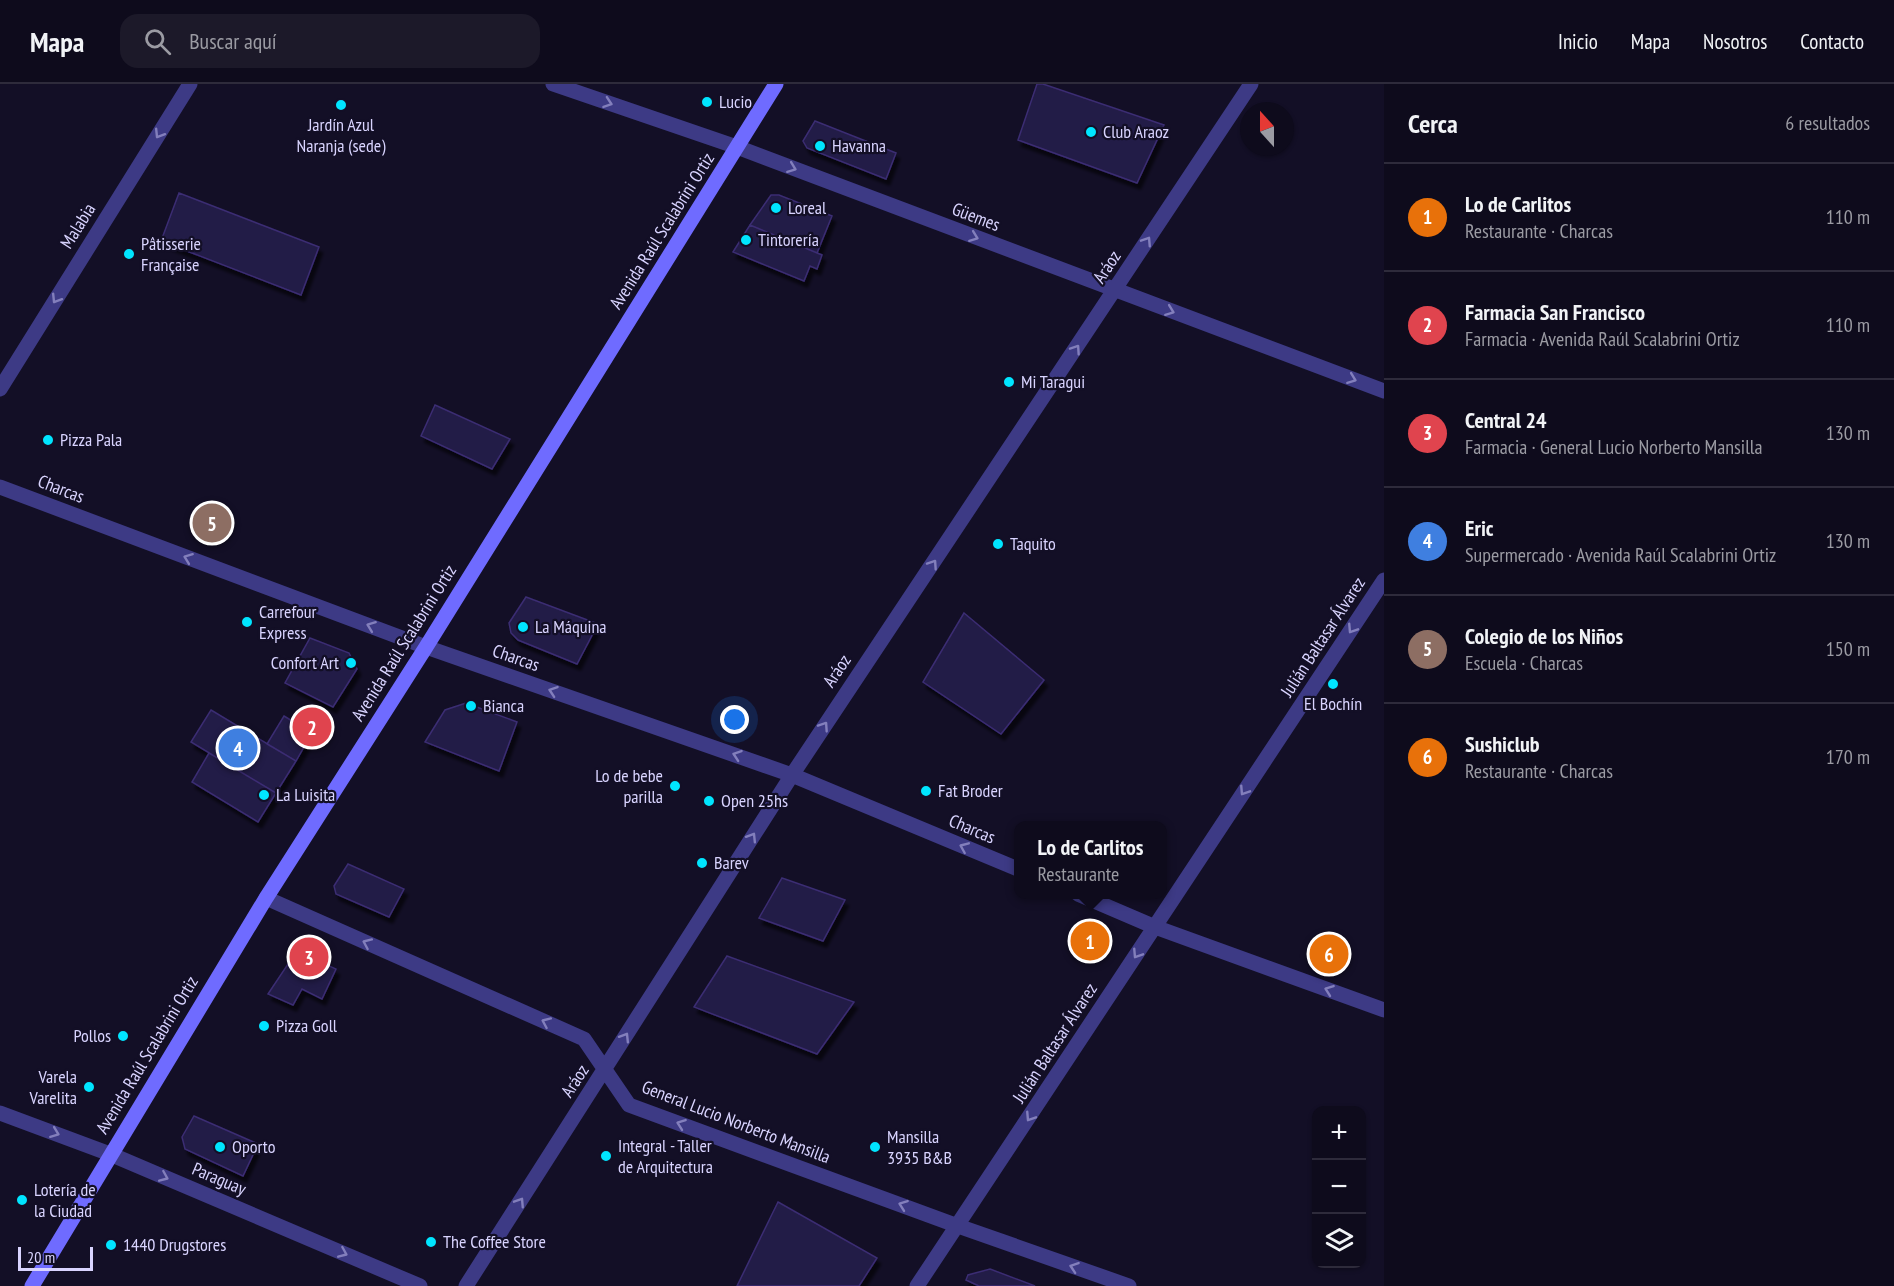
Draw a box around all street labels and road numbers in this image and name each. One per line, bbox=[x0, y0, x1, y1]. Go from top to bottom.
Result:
street label: Avenida Raúl Scalabrini Ortiz bbox=[604, 148, 719, 313]
street label: Güemes bbox=[949, 197, 1003, 236]
street label: Malabia bbox=[55, 199, 100, 253]
street label: Aráoz bbox=[1087, 246, 1126, 288]
street label: Charcas bbox=[35, 469, 88, 508]
street label: Avenida Raúl Scalabrini Ortiz bbox=[346, 560, 461, 725]
street label: Julián Baltasar Álvarez bbox=[1275, 572, 1370, 702]
street label: Charcas bbox=[490, 639, 543, 676]
street label: Aráoz bbox=[817, 650, 856, 692]
street label: Charcas bbox=[946, 809, 999, 849]
street label: Avenida Raúl Scalabrini Ortiz bbox=[90, 972, 203, 1138]
street label: Julián Baltasar Álvarez bbox=[1007, 978, 1102, 1108]
street label: Aráoz bbox=[555, 1060, 594, 1102]
street label: General Lucio Norberto Mansilla bbox=[639, 1075, 834, 1168]
street label: Paraguay bbox=[189, 1157, 250, 1200]

